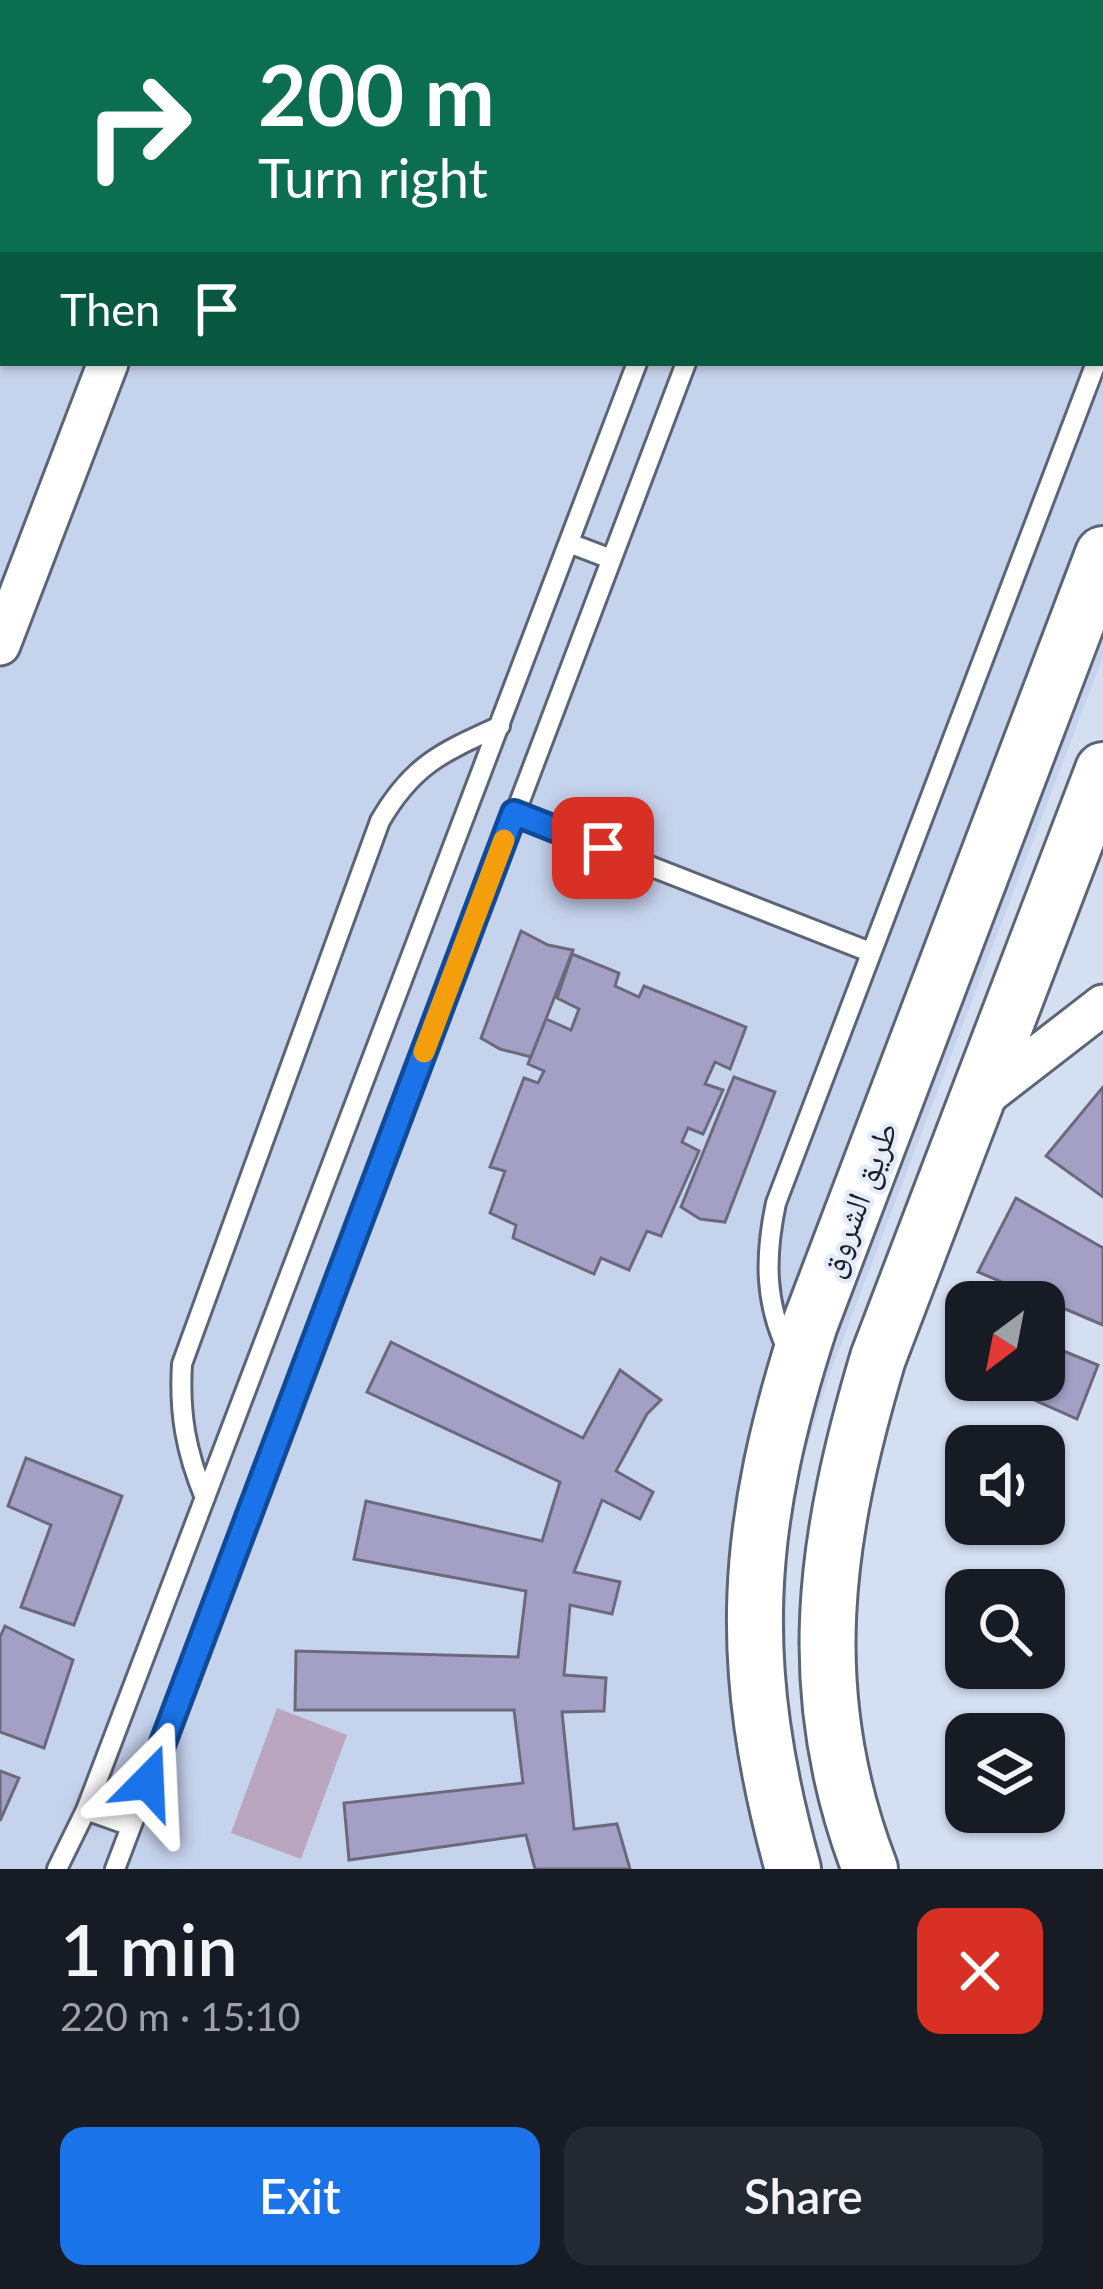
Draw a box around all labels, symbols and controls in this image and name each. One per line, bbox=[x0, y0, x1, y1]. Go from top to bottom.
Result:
text: 200 m bbox=[258, 43, 495, 144]
icon: right bbox=[60, 48, 216, 204]
text: Turn right bbox=[258, 145, 488, 210]
icon: arrive bbox=[184, 276, 250, 342]
text: Then bbox=[60, 282, 160, 336]
pin bbox=[552, 797, 654, 899]
icon: arrive bbox=[570, 815, 636, 881]
street label: طريق الشروق bbox=[809, 1116, 907, 1283]
north arrow bbox=[945, 1281, 1065, 1401]
map controls bbox=[945, 1281, 1065, 1833]
button: sound bbox=[945, 1425, 1065, 1545]
button: search bbox=[945, 1569, 1065, 1689]
button: layers bbox=[945, 1713, 1065, 1833]
position arrow bbox=[85, 1719, 211, 1845]
text: 1 min bbox=[60, 1905, 238, 1991]
button: close bbox=[917, 1908, 1043, 2034]
text: 220 m · 15:10 bbox=[60, 1993, 300, 2039]
button: Exit bbox=[60, 2127, 540, 2265]
button: Share bbox=[564, 2127, 1043, 2265]

